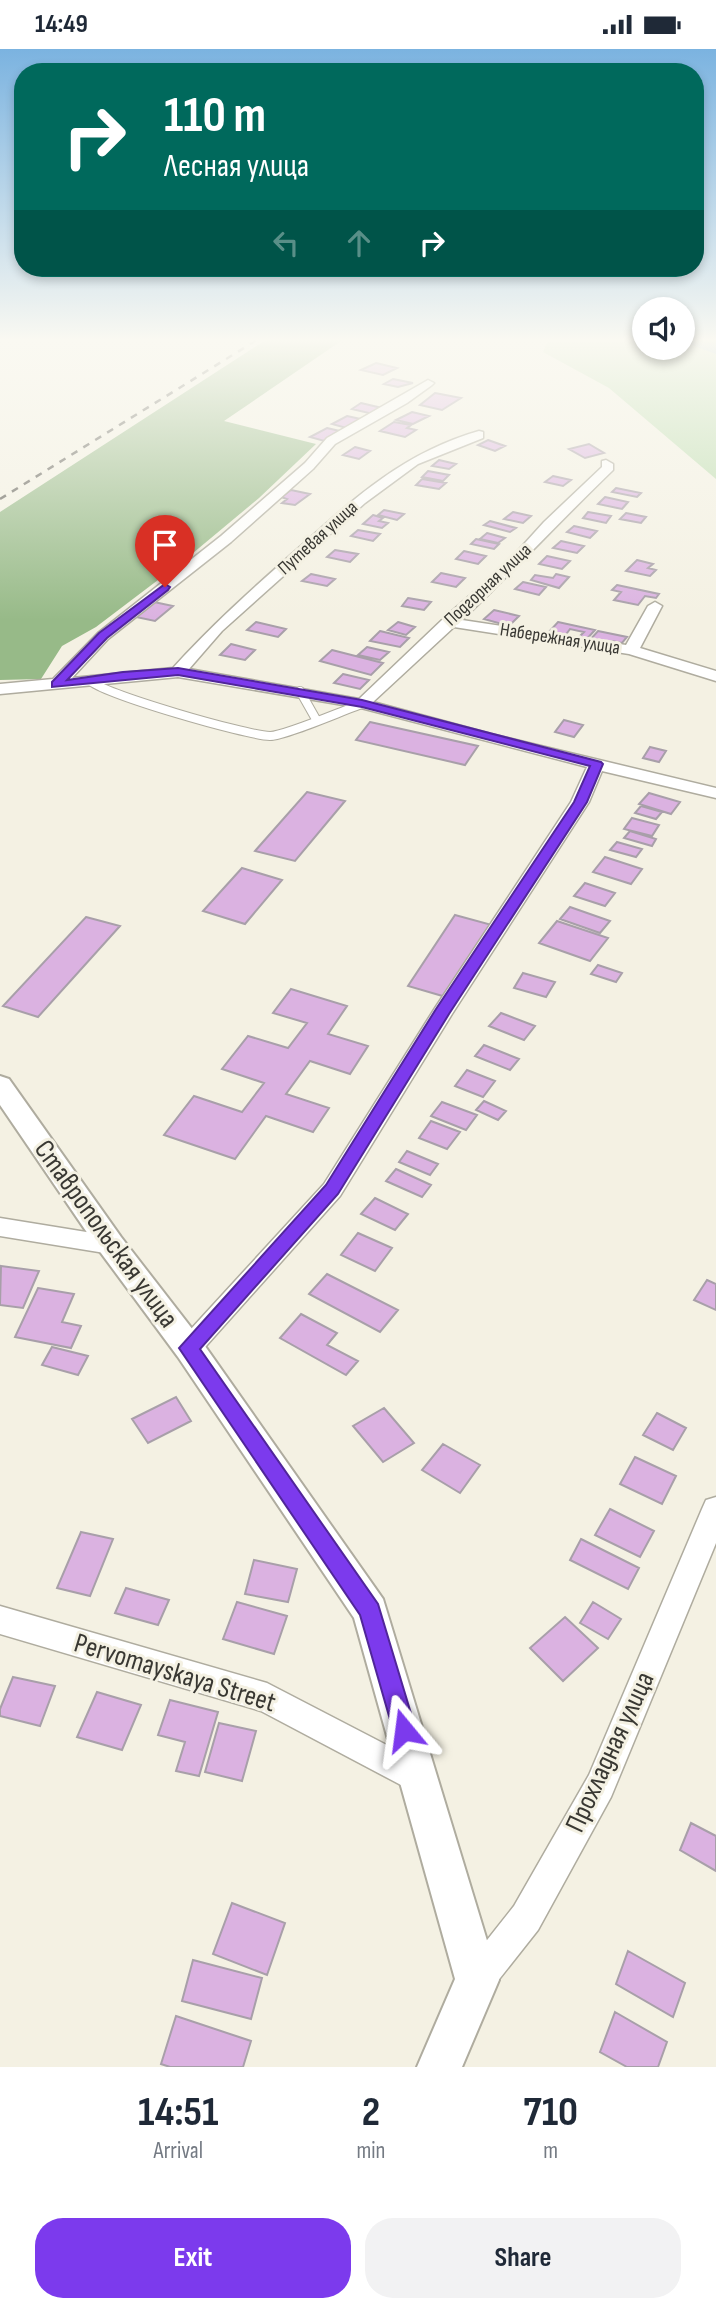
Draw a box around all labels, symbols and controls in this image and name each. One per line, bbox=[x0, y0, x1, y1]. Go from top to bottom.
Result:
text: 14:49 bbox=[35, 9, 88, 40]
text: 110 m bbox=[164, 87, 266, 146]
icon: right bbox=[49, 91, 140, 182]
text: Лесная улица bbox=[164, 147, 309, 186]
icon: left bbox=[267, 224, 305, 262]
icon: ahead bbox=[340, 224, 378, 262]
icon: right bbox=[413, 224, 451, 262]
map controls bbox=[632, 297, 695, 360]
button: sound bbox=[632, 297, 695, 360]
street label: Путевая улица bbox=[273, 496, 363, 580]
pin bbox=[135, 515, 195, 587]
icon: arrive bbox=[146, 526, 184, 564]
street label: Подгорная улица bbox=[440, 539, 536, 631]
street label: Набережная улица bbox=[498, 618, 622, 660]
street label: Ставропольская улица bbox=[27, 1134, 185, 1334]
street label: Pervomayskaya Street bbox=[70, 1627, 280, 1719]
street label: Прохладная улица bbox=[558, 1667, 662, 1837]
position arrow bbox=[367, 1693, 441, 1767]
text: 14:51 bbox=[138, 2087, 219, 2138]
text: 2 bbox=[362, 2087, 380, 2138]
text: 710 bbox=[523, 2087, 578, 2138]
text: Arrival bbox=[153, 2137, 203, 2165]
text: min bbox=[356, 2137, 385, 2165]
text: m bbox=[543, 2137, 558, 2165]
button: Exit bbox=[35, 2218, 351, 2298]
button: Share bbox=[365, 2218, 681, 2298]

